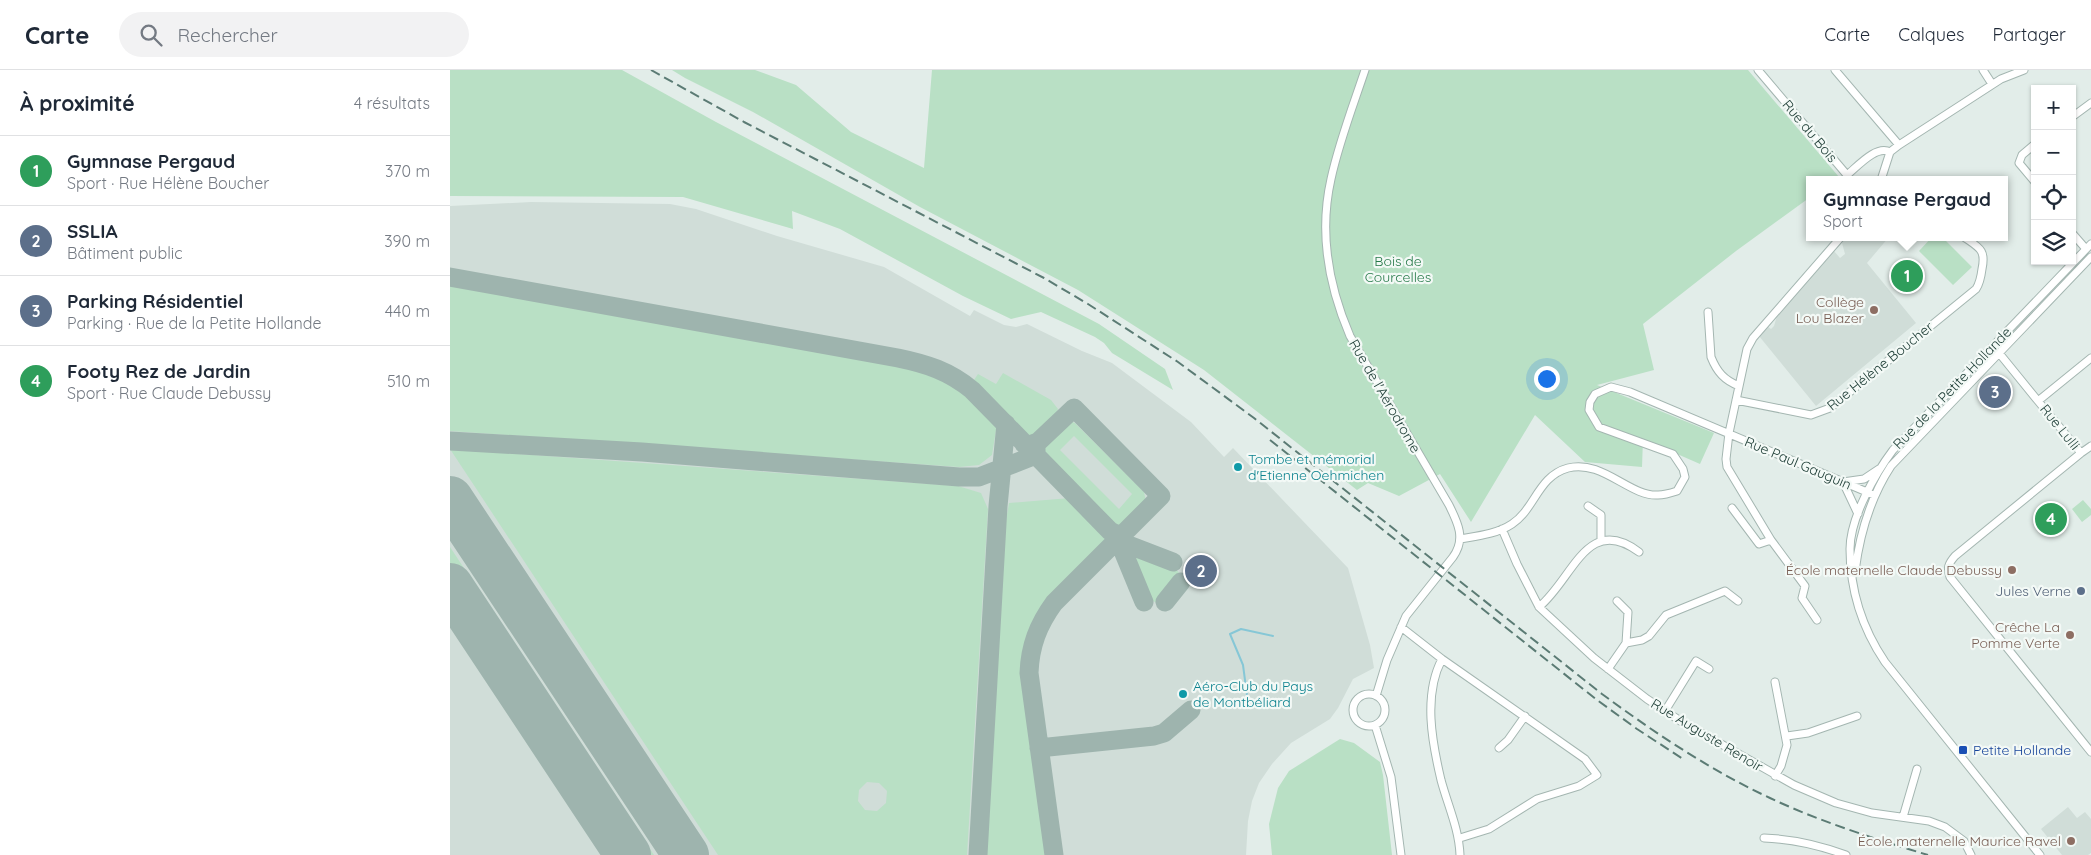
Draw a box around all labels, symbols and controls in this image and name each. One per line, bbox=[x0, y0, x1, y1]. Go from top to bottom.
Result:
search box bbox=[119, 12, 469, 57]
text: Carte bbox=[25, 20, 89, 50]
icon: search bbox=[137, 21, 165, 49]
text: Rechercher bbox=[177, 23, 278, 47]
text: Carte bbox=[1824, 23, 1870, 46]
text: Calques bbox=[1898, 23, 1965, 46]
text: Partager bbox=[1993, 23, 2066, 46]
map controls bbox=[2031, 85, 2076, 265]
button: + bbox=[2031, 85, 2076, 130]
text: À proximité bbox=[20, 90, 135, 116]
text: 4 résultats bbox=[354, 93, 430, 113]
street label: Rue du Bois bbox=[1778, 96, 1842, 166]
button: − bbox=[2031, 130, 2076, 175]
text: Gymnase Pergaud bbox=[67, 149, 235, 173]
text: 1 bbox=[33, 161, 39, 181]
text: 370 m bbox=[385, 161, 430, 181]
text: Sport · Rue Hélène Boucher bbox=[67, 173, 269, 193]
button: locate bbox=[2031, 175, 2076, 220]
popup bbox=[1806, 176, 2008, 241]
text: Gymnase Pergaud bbox=[1823, 187, 1991, 211]
text: Sport bbox=[1823, 211, 1863, 231]
text: SSLIA bbox=[67, 219, 118, 243]
button: layers bbox=[2031, 220, 2076, 265]
text: 2 bbox=[31, 231, 41, 251]
text: 390 m bbox=[384, 231, 430, 251]
text: Bâtiment public bbox=[67, 243, 183, 263]
park label: Bois de Courcelles bbox=[1365, 252, 1431, 286]
pin: 1 bbox=[1891, 257, 1923, 295]
text: Parking Résidentiel bbox=[67, 289, 243, 313]
place label: Collège Lou Blazer bbox=[1796, 293, 1865, 327]
text: 3 bbox=[32, 301, 40, 321]
text: 440 m bbox=[385, 301, 430, 321]
marker: Collège Lou Blazer bbox=[1868, 304, 1880, 316]
text: Parking · Rue de la Petite Hollande bbox=[67, 313, 322, 333]
street label: Rue Hélène Boucher bbox=[1823, 317, 1937, 414]
street label: Rue de la Petite Hollande bbox=[1889, 323, 2015, 453]
street label: Rue de l'Aérodrome bbox=[1345, 336, 1425, 456]
text: Footy Rez de Jardin bbox=[67, 359, 250, 383]
your location bbox=[1534, 366, 1560, 392]
text: 4 bbox=[31, 371, 41, 391]
text: 510 m bbox=[387, 371, 430, 391]
pin: 3 bbox=[1979, 373, 2011, 411]
text: Sport · Rue Claude Debussy bbox=[67, 383, 271, 403]
street label: Rue Lulli bbox=[2036, 400, 2084, 454]
street label: Rue Paul Gauguin bbox=[1742, 432, 1854, 494]
place label: Tombe et mémorial d'Etienne Oehmichen bbox=[1248, 450, 1384, 484]
marker: Tombe et mémorial d'Etienne Oehmichen bbox=[1232, 461, 1244, 473]
pin: 4 bbox=[2035, 500, 2067, 538]
pin: 2 bbox=[1185, 552, 1217, 590]
place label: École maternelle Claude Debussy bbox=[1786, 561, 2002, 579]
marker: École maternelle Claude Debussy bbox=[2006, 564, 2018, 576]
place label: Jules Verne bbox=[1995, 582, 2071, 600]
marker: Jules Verne bbox=[2075, 585, 2087, 597]
place label: Crêche La Pomme Verte bbox=[1971, 618, 2060, 652]
marker: Crêche La Pomme Verte bbox=[2064, 629, 2076, 641]
place label: Aéro-Club du Pays de Montbéliard bbox=[1193, 677, 1313, 711]
marker: Aéro-Club du Pays de Montbéliard bbox=[1177, 688, 1189, 700]
street label: Rue Auguste Renoir bbox=[1648, 694, 1767, 776]
place label: Petite Hollande bbox=[1973, 741, 2071, 759]
marker: Petite Hollande bbox=[1957, 744, 1969, 756]
place label: École maternelle Maurice Ravel bbox=[1858, 832, 2061, 850]
marker: École maternelle Maurice Ravel bbox=[2065, 835, 2077, 847]

